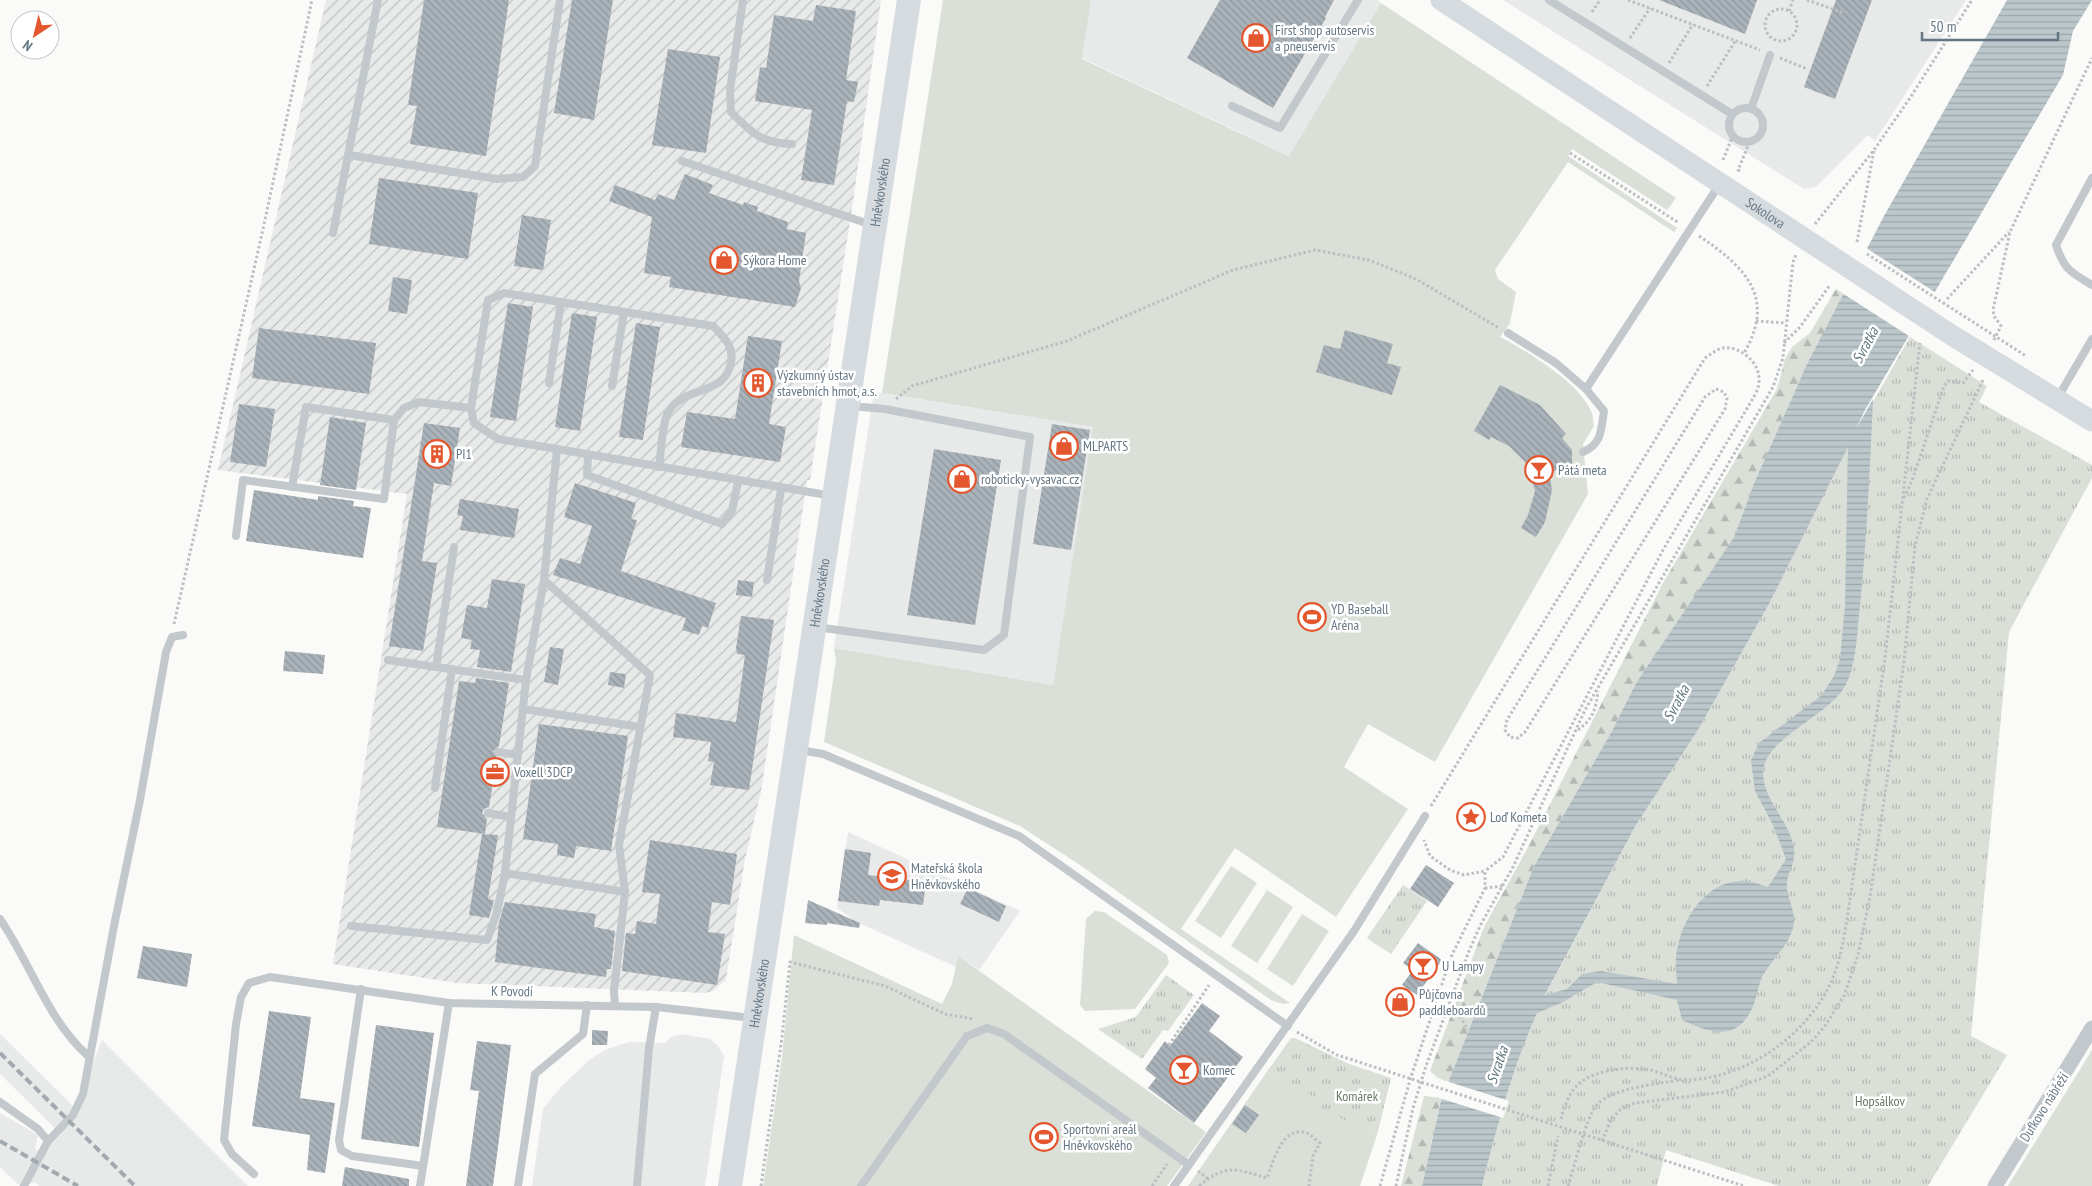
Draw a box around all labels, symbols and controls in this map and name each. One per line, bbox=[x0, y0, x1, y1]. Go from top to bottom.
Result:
north arrow bbox=[10, 10, 60, 60]
scale bar bbox=[1922, 10, 2058, 42]
text: 50 m bbox=[1930, 17, 1956, 36]
place label: First shop autoservis a pneuservis bbox=[1275, 21, 1374, 55]
shop icon: First shop autoservis a pneuservis bbox=[1241, 23, 1271, 53]
text: N bbox=[19, 36, 36, 55]
street label: Hněvkovského bbox=[866, 157, 894, 228]
street label: Sokolova bbox=[1742, 193, 1789, 232]
shop icon: Sýkora Home bbox=[709, 245, 739, 275]
place label: Sýkora Home bbox=[743, 251, 807, 269]
water label: Svratka bbox=[1848, 323, 1883, 366]
place label: Výzkumný ústav stavebních hmot, a.s. bbox=[776, 366, 877, 400]
building icon: Výzkumný ústav stavebních hmot, a.s. bbox=[743, 368, 773, 398]
shop icon: MLPARTS bbox=[1049, 431, 1079, 461]
place label: MLPARTS bbox=[1083, 437, 1128, 455]
building icon: PI1 bbox=[422, 439, 452, 469]
place label: PI1 bbox=[456, 445, 472, 463]
bar icon: Pátá meta bbox=[1524, 455, 1554, 485]
place label: Pátá meta bbox=[1558, 461, 1607, 479]
shop icon: roboticky-vysavac.cz bbox=[947, 464, 977, 494]
place label: roboticky-vysavac.cz bbox=[981, 470, 1079, 488]
street label: Hněvkovského bbox=[805, 557, 834, 628]
place label: YD Baseball Aréna bbox=[1331, 600, 1389, 634]
sports icon: YD Baseball Aréna bbox=[1297, 602, 1327, 632]
water label: Svratka bbox=[1659, 681, 1694, 724]
office icon: Voxell 3DCP bbox=[480, 757, 510, 787]
place label: Voxell 3DCP bbox=[513, 763, 573, 781]
place icon: Loď Kometa bbox=[1456, 802, 1486, 832]
place label: Loď Kometa bbox=[1490, 808, 1547, 826]
place label: Mateřská škola Hněvkovského bbox=[911, 859, 983, 893]
school or university icon: Mateřská škola Hněvkovského bbox=[877, 861, 907, 891]
bar icon: U Lampy bbox=[1408, 951, 1438, 981]
place label: U Lampy bbox=[1442, 957, 1485, 975]
street label: Hněvkovského bbox=[745, 958, 773, 1029]
street label: K Povodí bbox=[491, 982, 533, 1000]
place label: Půjčovna paddleboardů bbox=[1419, 985, 1486, 1019]
shop icon: Půjčovna paddleboardů bbox=[1385, 987, 1415, 1017]
water label: Svratka bbox=[1482, 1043, 1513, 1086]
bar icon: Komec bbox=[1169, 1055, 1199, 1085]
place label: Komec bbox=[1203, 1061, 1235, 1079]
street label: Dufkovo nábřeží bbox=[2016, 1069, 2072, 1145]
park label: Komárek bbox=[1336, 1087, 1379, 1105]
park label: Hopsálkov bbox=[1855, 1092, 1905, 1110]
place label: Sportovní areál Hněvkovského bbox=[1063, 1120, 1137, 1154]
sports icon: Sportovní areál Hněvkovského bbox=[1029, 1122, 1059, 1152]

